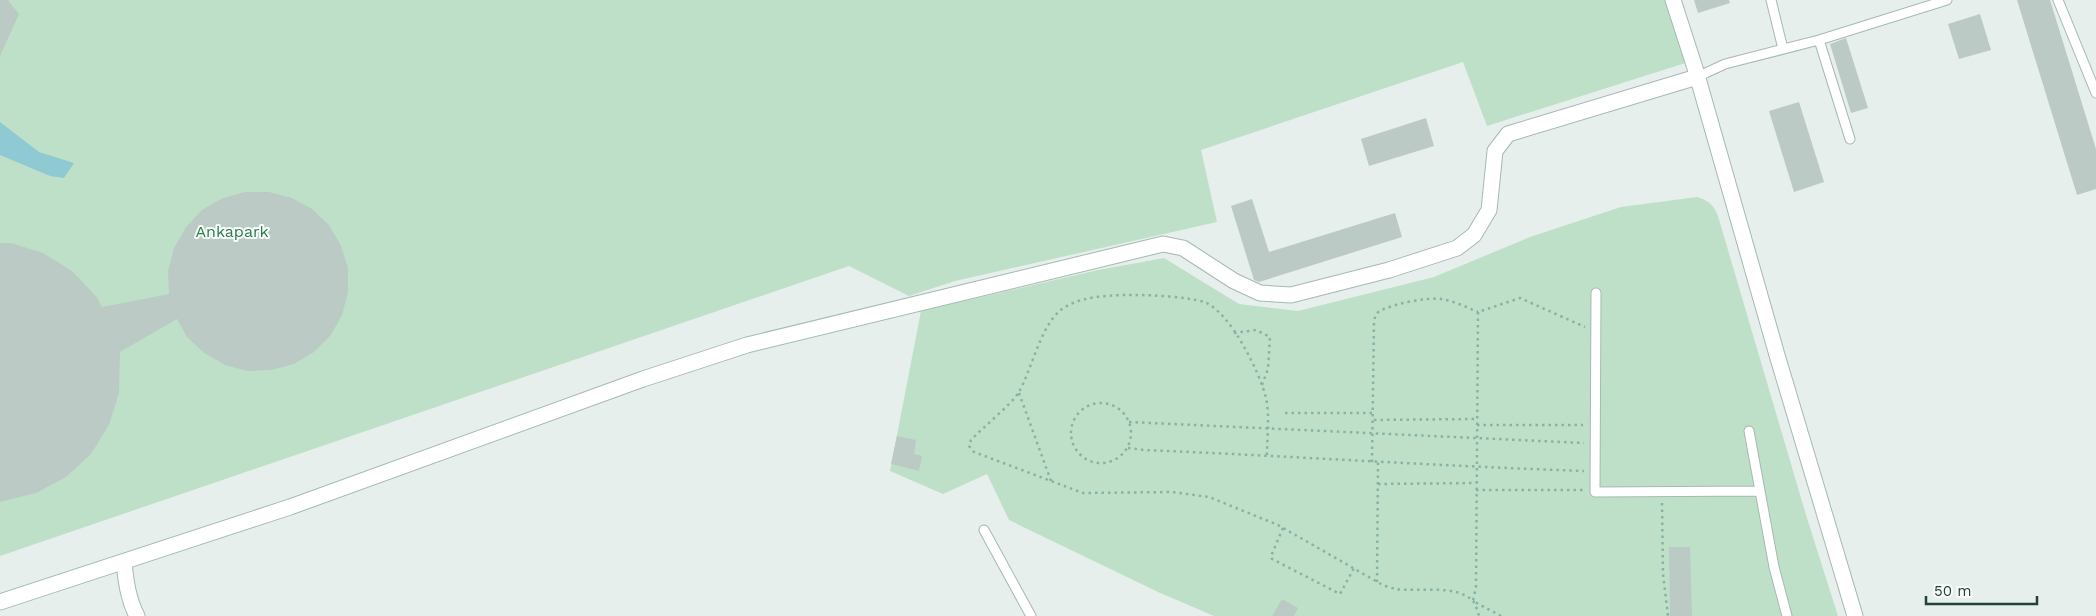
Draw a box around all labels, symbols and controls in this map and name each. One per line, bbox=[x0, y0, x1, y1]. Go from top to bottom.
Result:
park label: Ankapark bbox=[195, 222, 269, 241]
scale bar bbox=[1926, 574, 2037, 606]
text: 50 m bbox=[1934, 582, 1971, 600]

